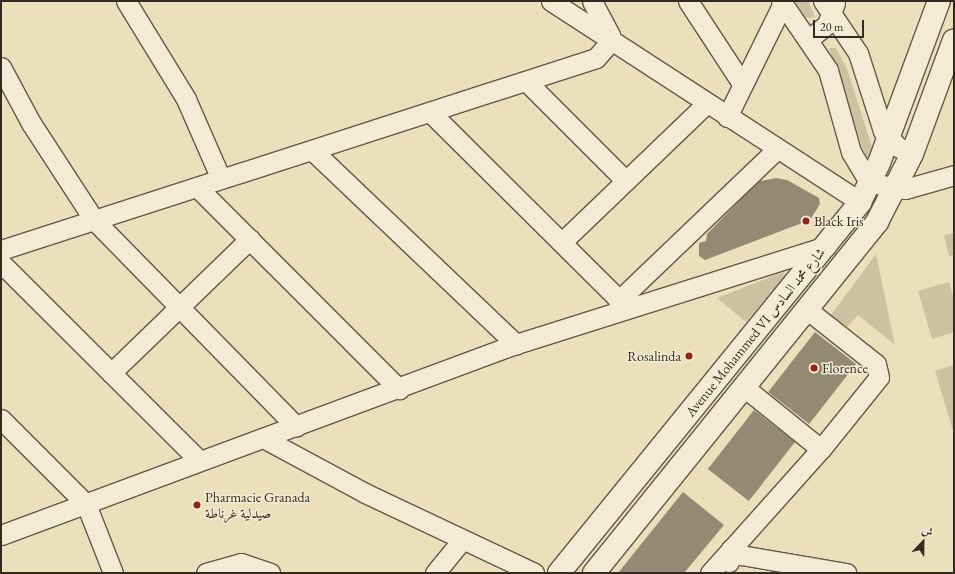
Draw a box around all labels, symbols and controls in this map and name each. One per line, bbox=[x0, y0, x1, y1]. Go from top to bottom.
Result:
scale bar bbox=[815, 12, 866, 38]
text: 20 m bbox=[820, 19, 843, 35]
place label: Black Iris bbox=[814, 213, 864, 229]
marker: Black Iris bbox=[801, 216, 811, 226]
street label: Avenue Mohammed VI شارع محمد السادس bbox=[682, 244, 828, 420]
place label: Rosalinda bbox=[627, 348, 681, 364]
marker: Rosalinda bbox=[684, 351, 694, 361]
place label: Florence bbox=[822, 360, 868, 376]
marker: Florence bbox=[809, 363, 819, 373]
place label: Pharmacie Granada صيدلية غرناطة bbox=[205, 489, 310, 522]
marker: Pharmacie Granada صيدلية غرناطة bbox=[192, 500, 202, 510]
north arrow bbox=[903, 522, 943, 562]
text: ش bbox=[920, 522, 935, 539]

